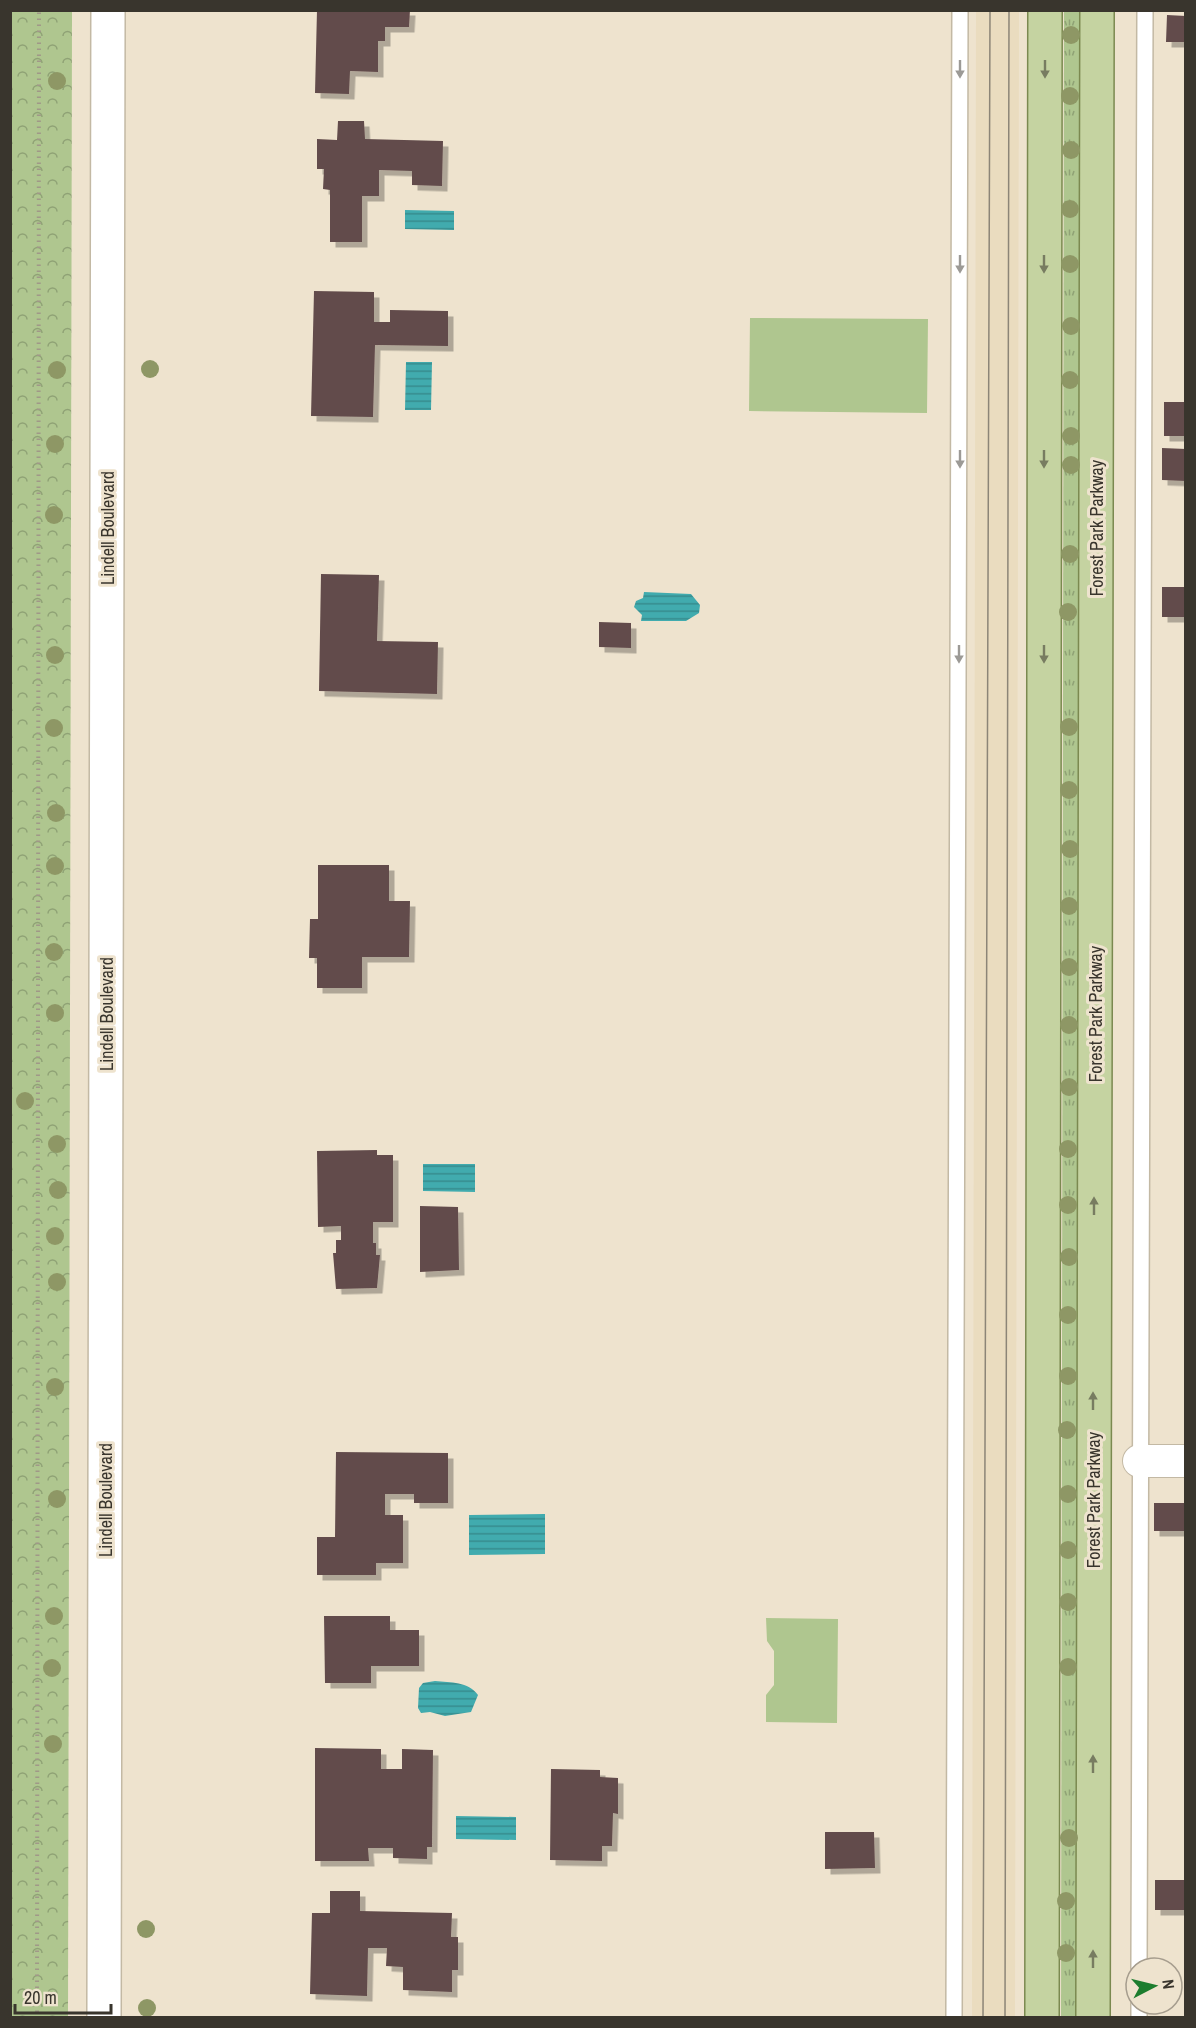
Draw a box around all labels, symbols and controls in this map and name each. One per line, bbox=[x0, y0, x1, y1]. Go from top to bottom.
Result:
one-way arrow bbox=[955, 59, 965, 78]
one-way arrow bbox=[1040, 59, 1050, 78]
one-way arrow bbox=[955, 254, 965, 273]
one-way arrow bbox=[1039, 254, 1049, 273]
one-way arrow bbox=[955, 449, 964, 468]
one-way arrow bbox=[1039, 449, 1049, 468]
street label: Forest Park Parkway bbox=[1084, 459, 1109, 596]
street label: Lindell Boulevard bbox=[95, 471, 120, 585]
one-way arrow bbox=[954, 644, 964, 663]
one-way arrow bbox=[1039, 644, 1049, 663]
street label: Forest Park Parkway bbox=[1083, 945, 1108, 1082]
street label: Lindell Boulevard bbox=[94, 957, 119, 1071]
one-way arrow bbox=[1089, 1197, 1099, 1216]
one-way arrow bbox=[1088, 1392, 1098, 1411]
street label: Forest Park Parkway bbox=[1081, 1431, 1106, 1568]
street label: Lindell Boulevard bbox=[93, 1443, 118, 1557]
one-way arrow bbox=[1088, 1755, 1098, 1774]
one-way arrow bbox=[1088, 1950, 1098, 1969]
north arrow bbox=[1124, 1956, 1184, 2016]
scale bar bbox=[15, 1977, 111, 2015]
text: N bbox=[1157, 1978, 1180, 1990]
text: 20 m bbox=[24, 1985, 57, 2010]

